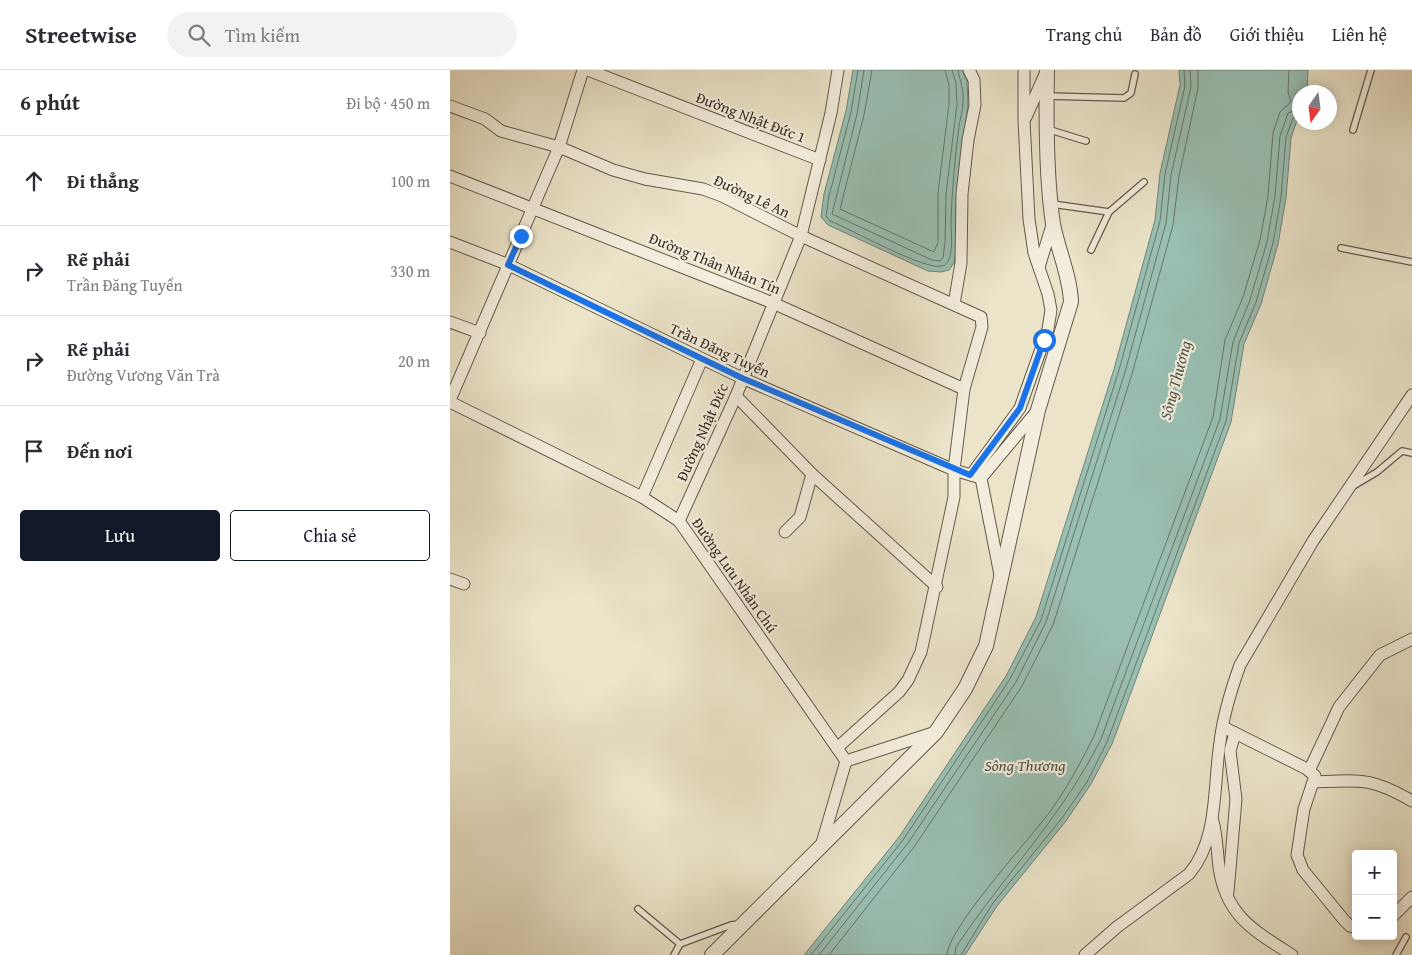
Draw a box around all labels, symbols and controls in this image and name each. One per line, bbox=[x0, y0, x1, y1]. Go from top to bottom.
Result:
search box bbox=[167, 12, 517, 57]
text: Streetwise bbox=[25, 17, 137, 52]
icon: search bbox=[185, 21, 213, 49]
text: Tìm kiếm bbox=[225, 21, 300, 49]
text: Trang chủ bbox=[1046, 21, 1122, 48]
text: Bản đồ bbox=[1150, 21, 1202, 48]
text: Giới thiệu bbox=[1230, 21, 1304, 48]
text: Liên hệ bbox=[1332, 21, 1387, 48]
north arrow bbox=[1292, 85, 1337, 130]
street label: Đường Nhật Đức 1 bbox=[693, 86, 809, 148]
text: 6 phút bbox=[20, 87, 80, 118]
text: Đi bộ · 450 m bbox=[346, 91, 430, 115]
icon: ahead bbox=[20, 167, 48, 195]
text: Đi thẳng bbox=[67, 167, 139, 195]
text: 100 m bbox=[390, 169, 430, 193]
street label: Đường Lê An bbox=[711, 169, 794, 223]
route end bbox=[510, 225, 533, 248]
street label: Đường Thân Nhân Tín bbox=[646, 227, 784, 299]
text: Rẽ phải bbox=[67, 245, 130, 273]
icon: right bbox=[20, 257, 48, 285]
text: 330 m bbox=[390, 259, 430, 283]
text: Trần Đăng Tuyển bbox=[67, 273, 182, 297]
street label: Trần Đăng Tuyển bbox=[667, 318, 774, 383]
route start bbox=[1033, 329, 1056, 352]
text: Rẽ phải bbox=[67, 335, 130, 363]
water label: Sông Thương bbox=[1153, 337, 1197, 422]
icon: right bbox=[20, 347, 48, 375]
text: 20 m bbox=[398, 349, 430, 373]
text: Đường Vương Văn Trà bbox=[67, 363, 220, 387]
street label: Đường Nhật Đức bbox=[671, 379, 733, 484]
icon: arrive bbox=[20, 437, 48, 465]
text: Đến nơi bbox=[67, 437, 133, 465]
button: Lưu bbox=[20, 510, 220, 561]
button: Chia sẻ bbox=[230, 510, 430, 561]
street label: Đường Lưu Nhân Chú bbox=[687, 513, 783, 637]
water label: Sông Thương bbox=[985, 753, 1066, 777]
map controls bbox=[1352, 850, 1397, 940]
button: + bbox=[1352, 850, 1397, 895]
button: − bbox=[1352, 895, 1397, 940]

